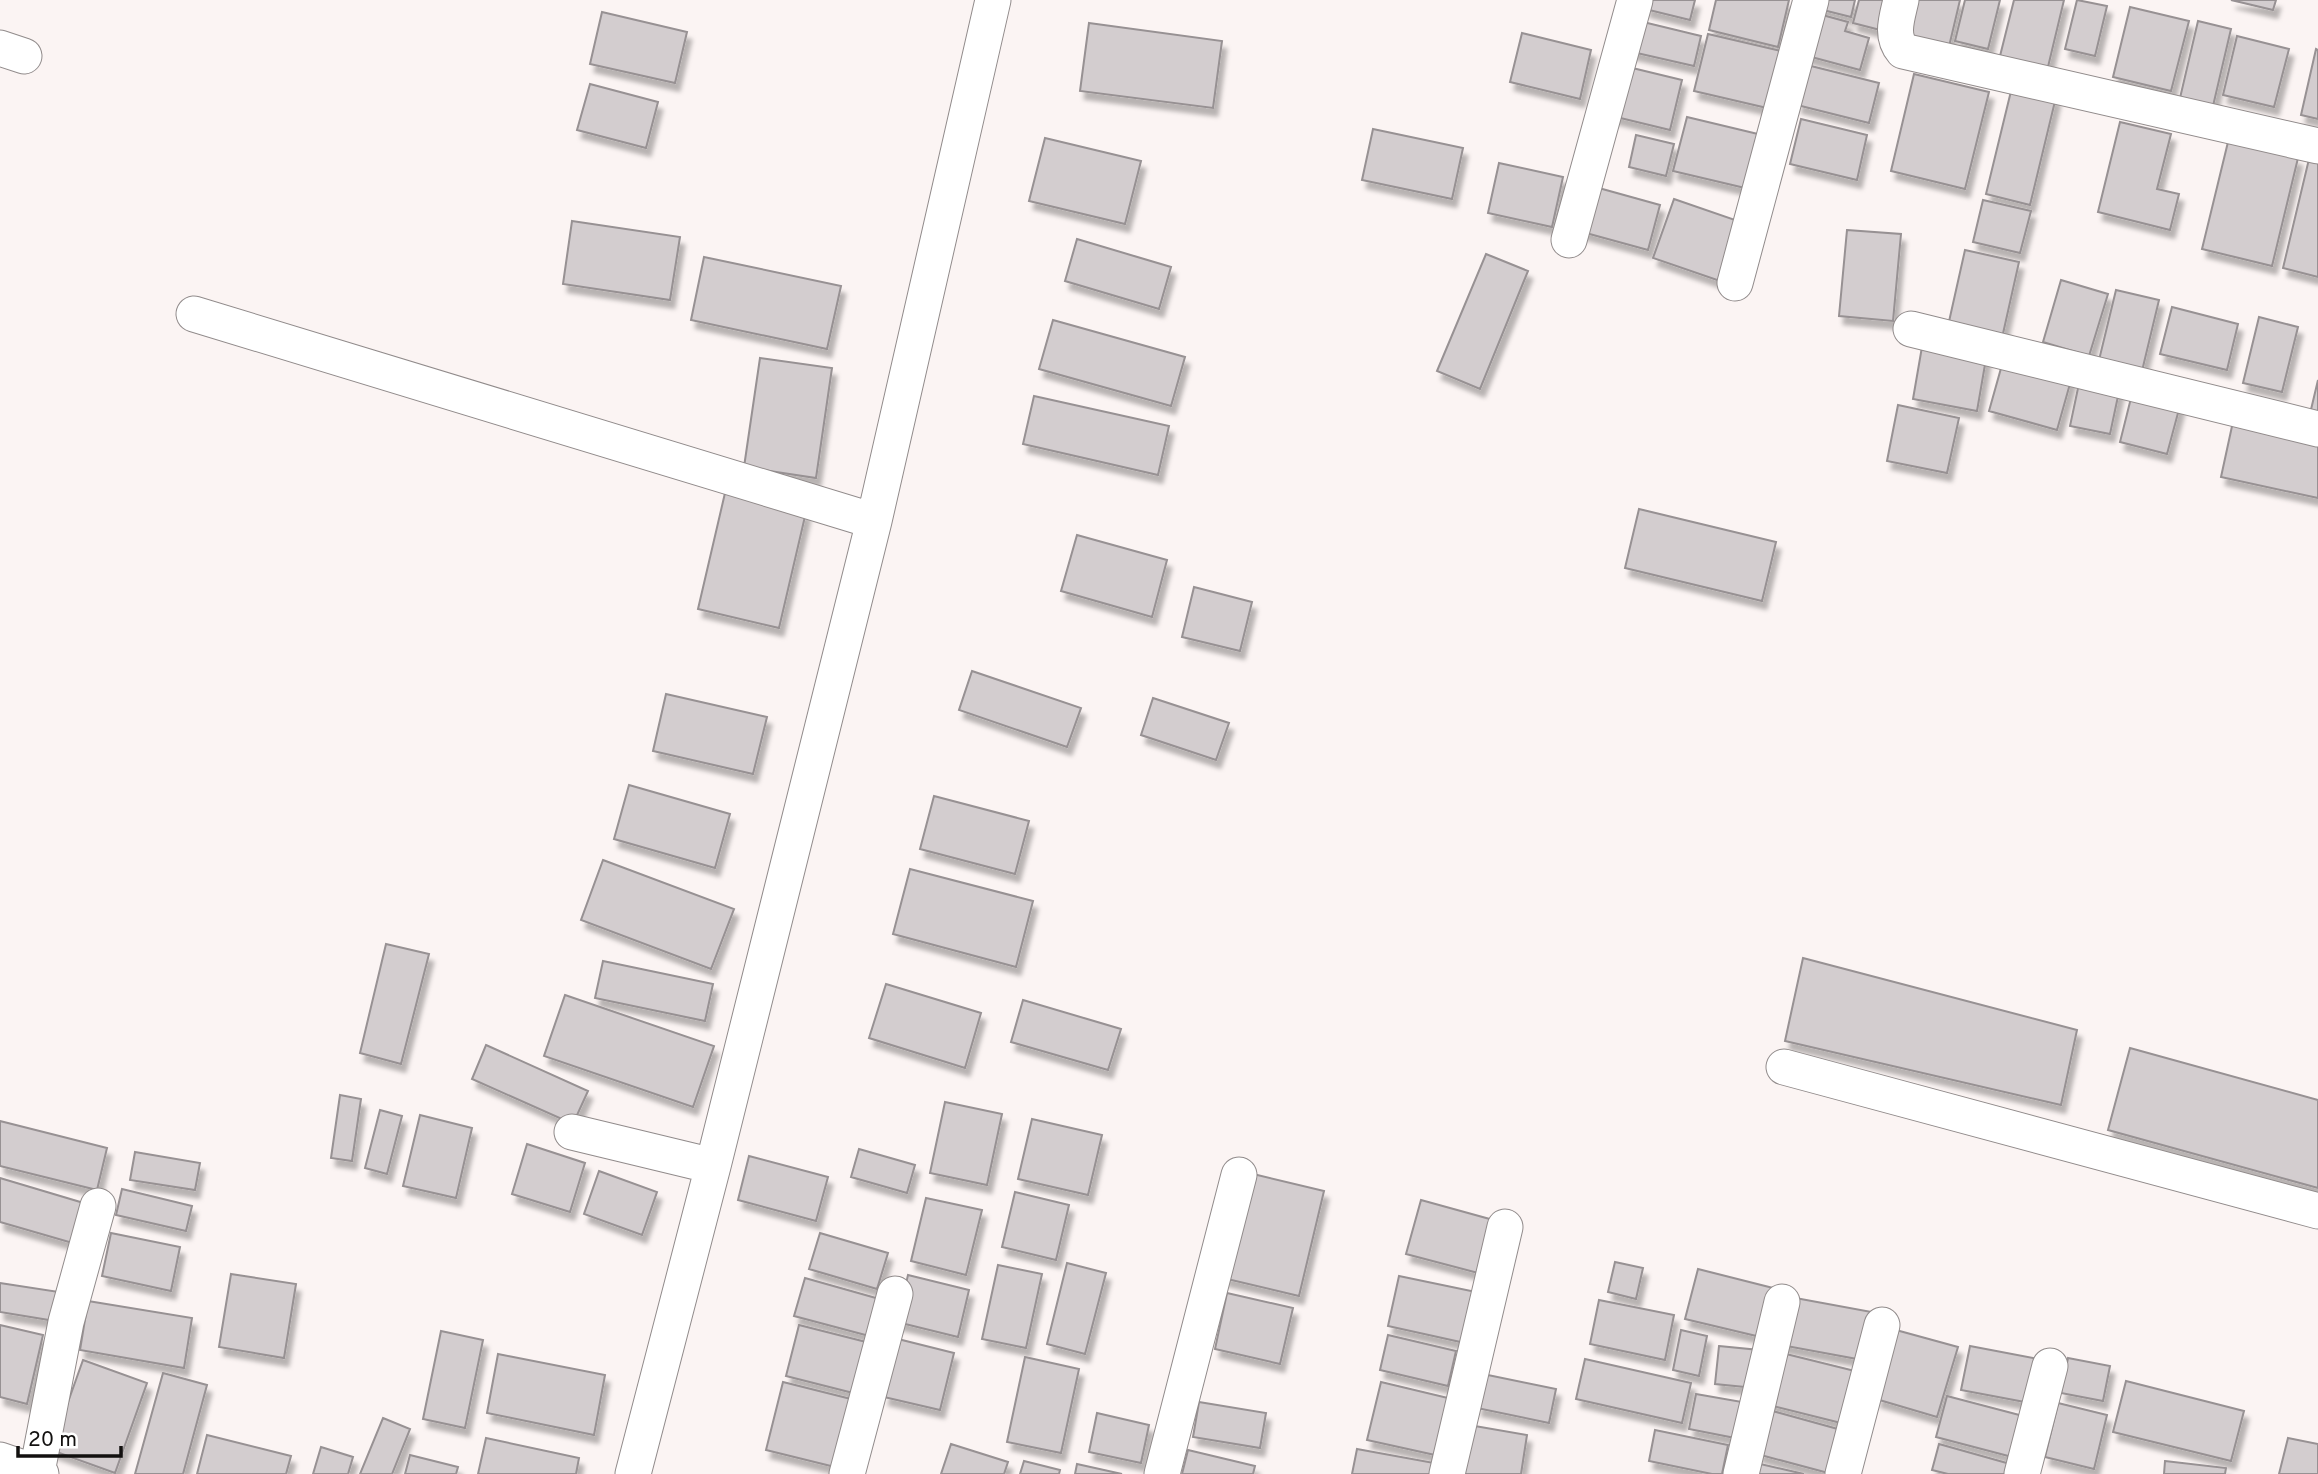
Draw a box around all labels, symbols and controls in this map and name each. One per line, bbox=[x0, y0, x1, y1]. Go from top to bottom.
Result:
scale bar bbox=[18, 1414, 121, 1458]
text: 20 m bbox=[28, 1427, 77, 1454]

